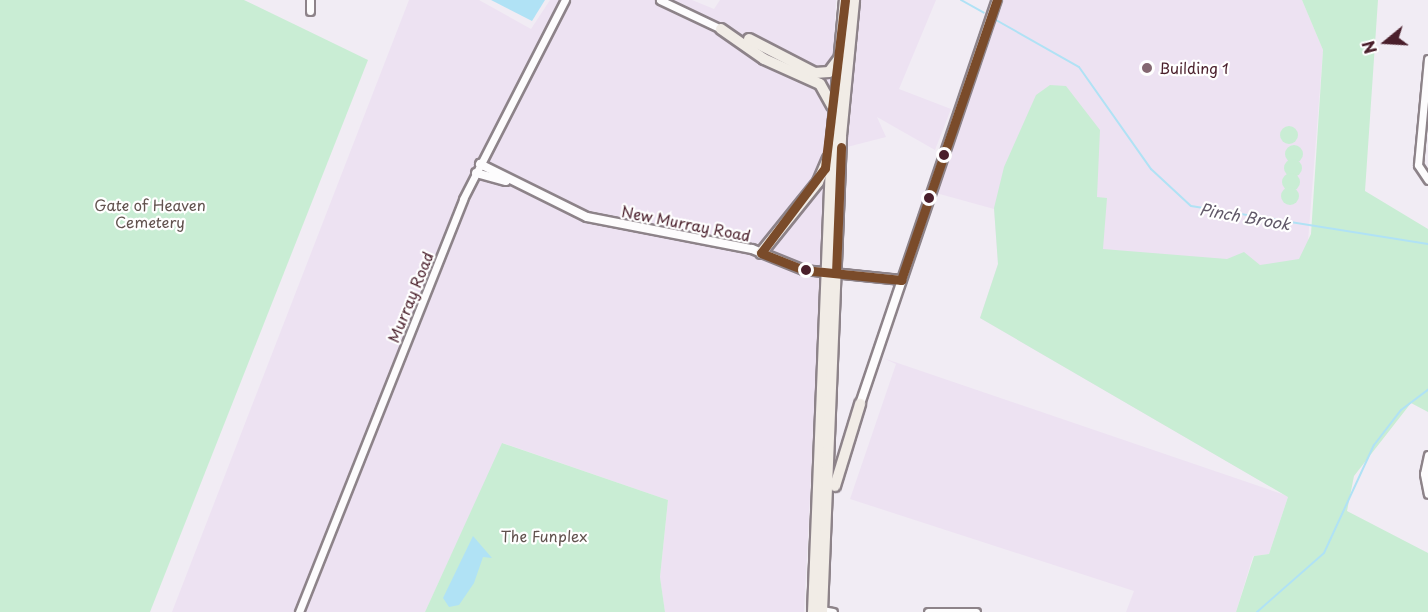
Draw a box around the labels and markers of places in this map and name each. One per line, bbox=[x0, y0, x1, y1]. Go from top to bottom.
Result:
place label: Building 1 bbox=[1159, 59, 1229, 77]
marker: Building 1 bbox=[1140, 61, 1154, 75]
unlabelled marker bbox=[938, 149, 950, 161]
unlabelled marker bbox=[923, 192, 935, 204]
unlabelled marker bbox=[800, 264, 812, 276]

